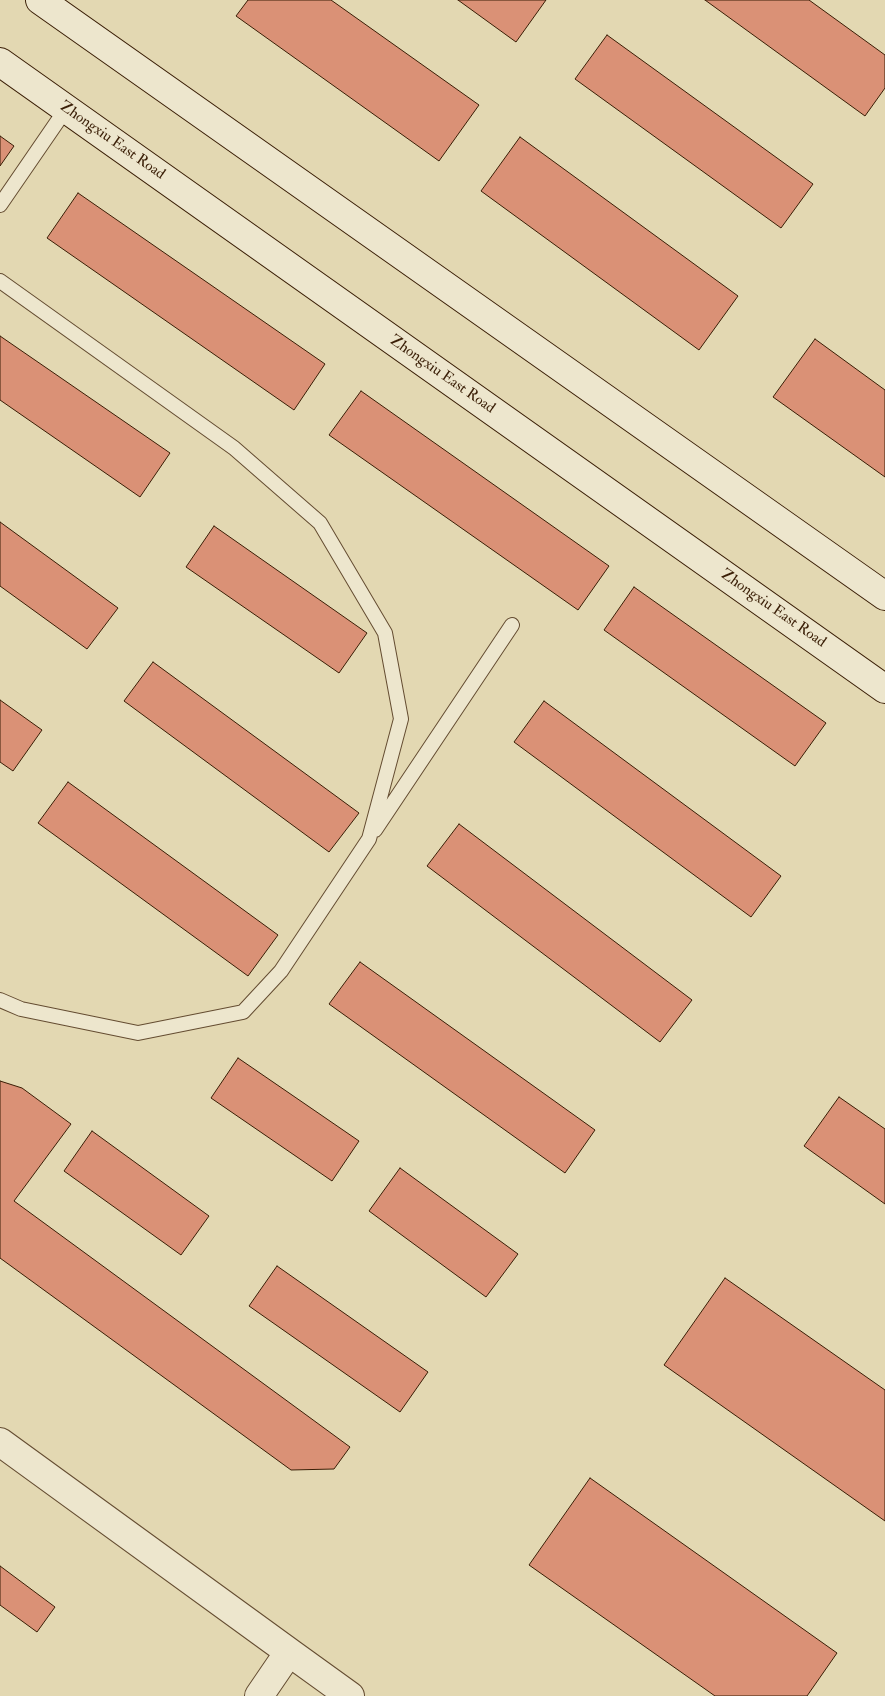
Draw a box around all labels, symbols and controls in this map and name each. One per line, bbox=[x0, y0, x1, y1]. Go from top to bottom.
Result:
street label: Zhongxiu East Road bbox=[56, 98, 168, 184]
street label: Zhongxiu East Road bbox=[386, 332, 498, 418]
street label: Zhongxiu East Road bbox=[717, 566, 829, 652]

